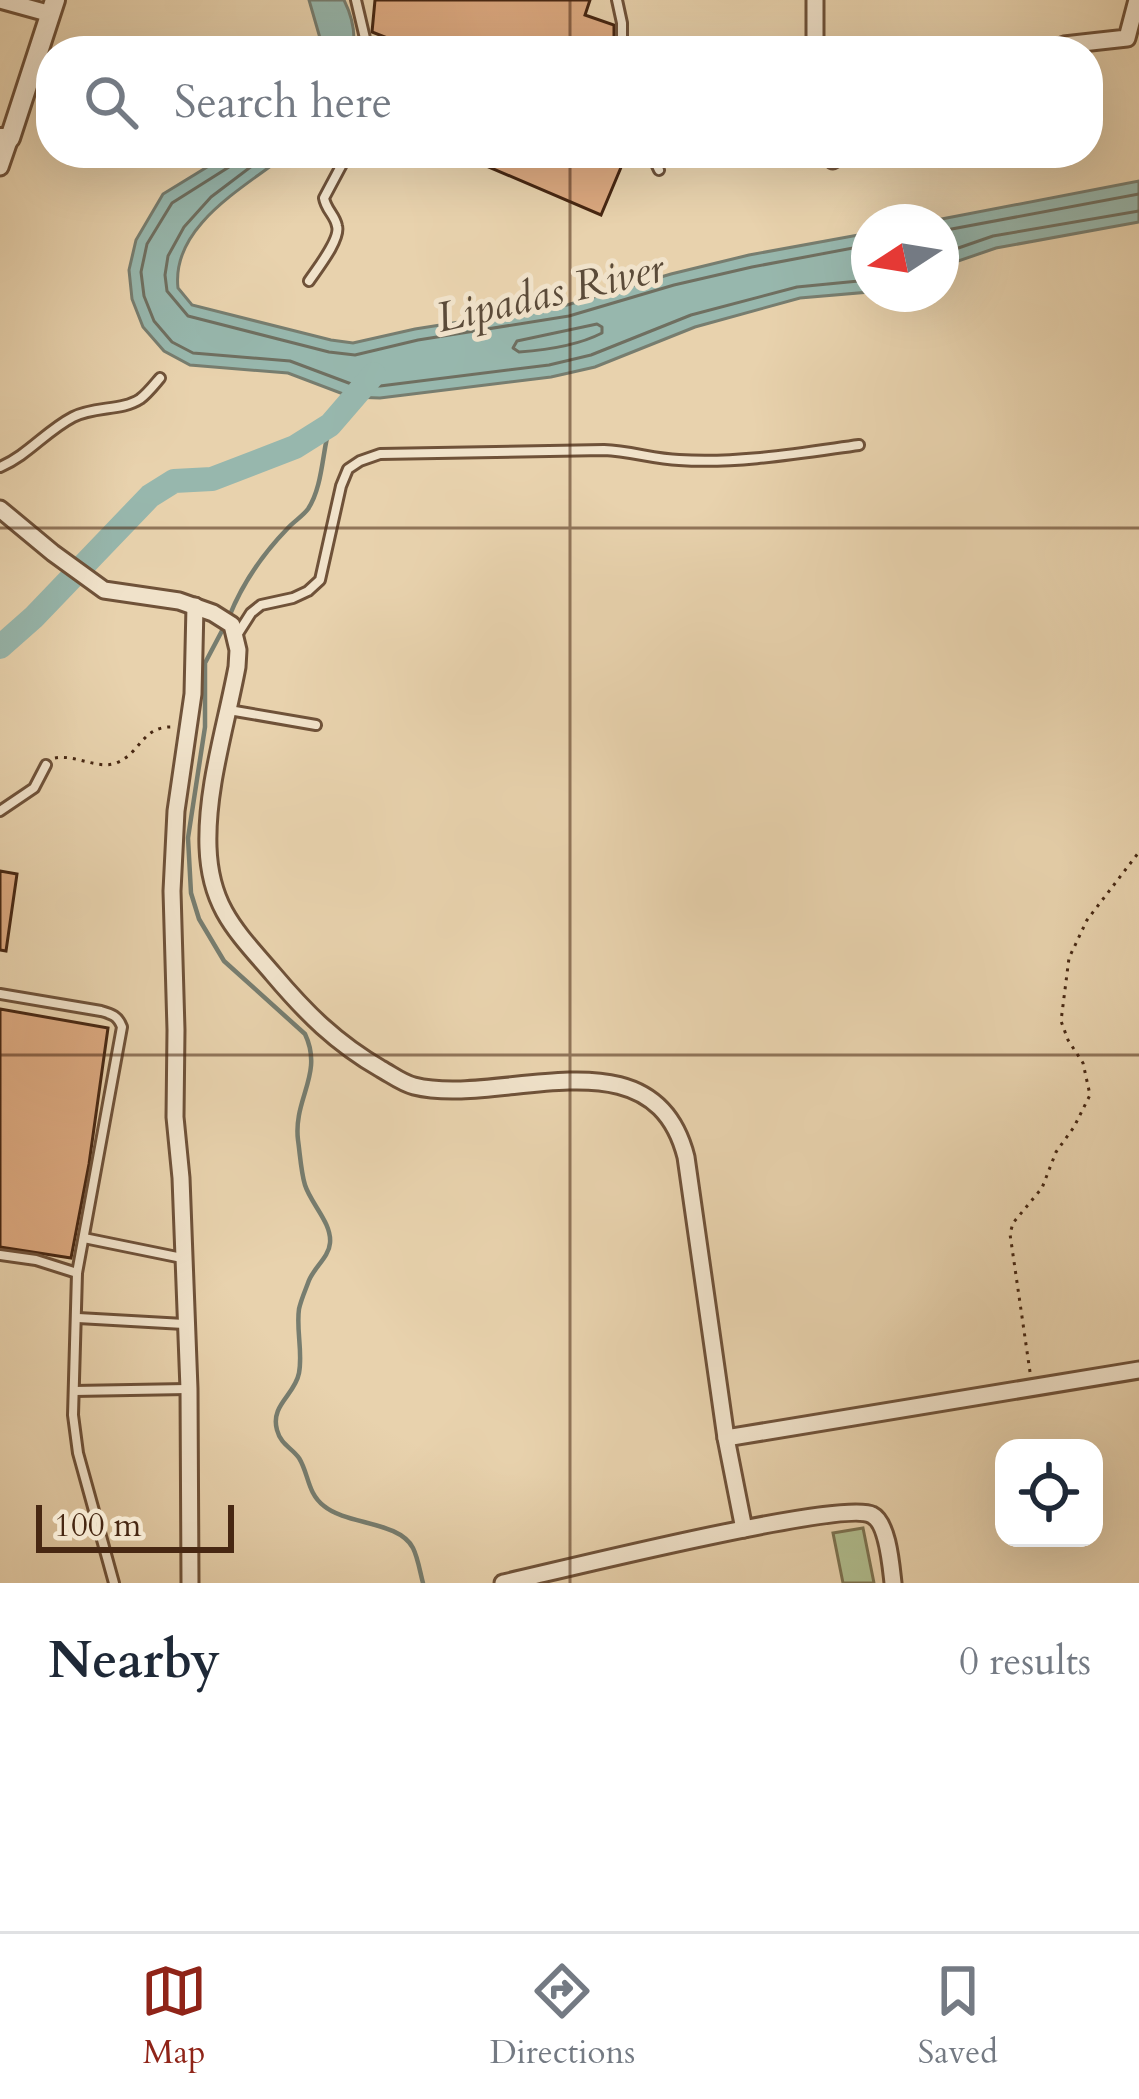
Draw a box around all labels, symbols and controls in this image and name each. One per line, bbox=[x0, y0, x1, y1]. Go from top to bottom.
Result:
search box bbox=[36, 36, 1103, 168]
icon: search bbox=[78, 69, 144, 135]
text: Search here bbox=[174, 72, 392, 133]
north arrow bbox=[851, 204, 959, 312]
water label: Lipadas River bbox=[431, 239, 671, 347]
map controls bbox=[995, 1439, 1103, 1547]
button: locate bbox=[995, 1439, 1103, 1547]
scale bar bbox=[36, 1499, 234, 1552]
text: 100 m bbox=[54, 1503, 141, 1548]
text: Nearby bbox=[48, 1626, 220, 1696]
text: 0 results bbox=[959, 1635, 1091, 1688]
tab: Map bbox=[141, 1958, 207, 2075]
tab: Directions bbox=[490, 1958, 635, 2075]
tab: Saved bbox=[918, 1958, 998, 2075]

